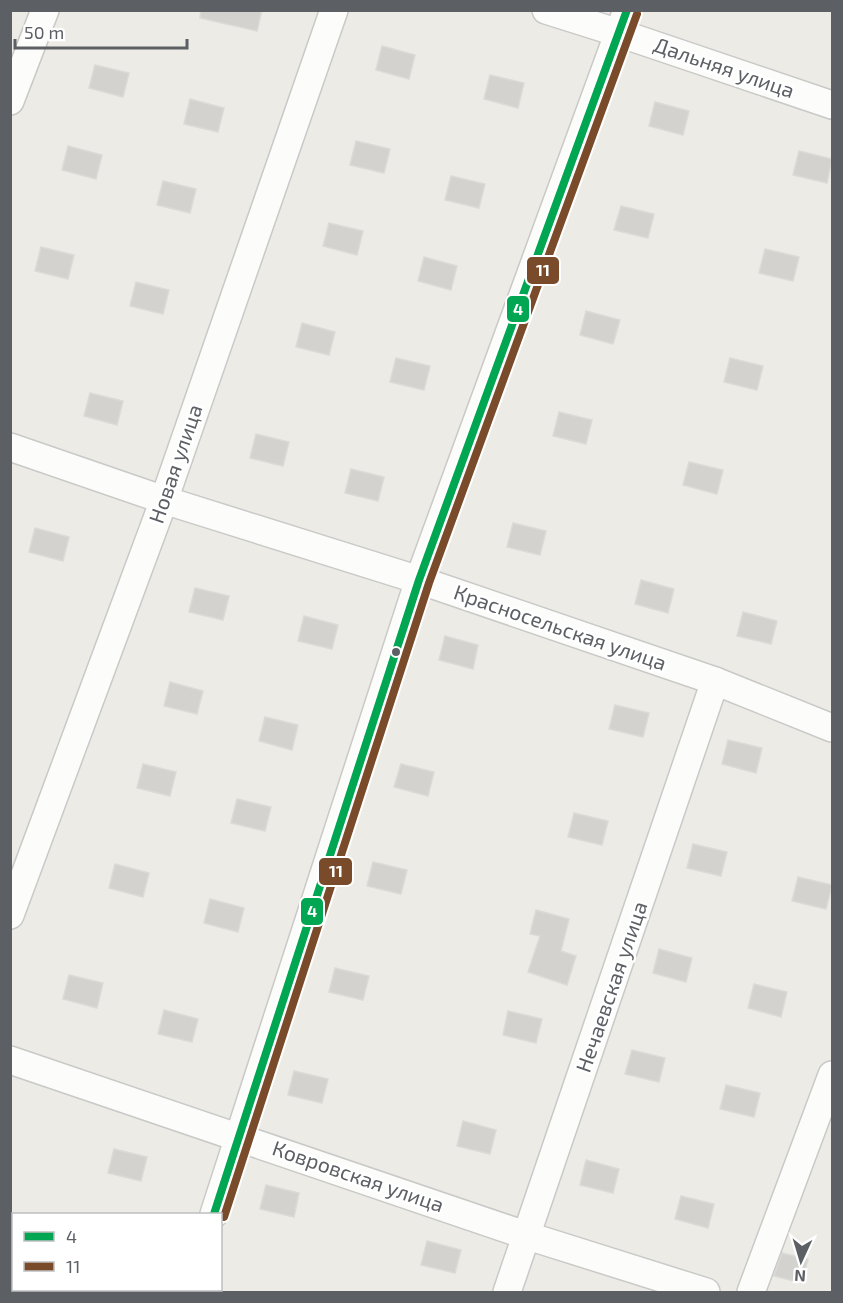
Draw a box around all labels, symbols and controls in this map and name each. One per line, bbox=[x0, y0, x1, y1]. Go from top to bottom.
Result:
scale bar bbox=[15, 12, 188, 50]
text: 50 m bbox=[24, 21, 64, 43]
street label: Дальняя улица bbox=[651, 31, 798, 103]
line badge: 11 bbox=[526, 256, 560, 285]
text: 11 bbox=[536, 260, 550, 279]
line badge: 4 bbox=[506, 295, 530, 323]
text: 4 bbox=[513, 299, 523, 318]
street label: Новая улица bbox=[143, 401, 208, 527]
street label: Красносельская улица bbox=[451, 578, 670, 676]
unlabelled marker bbox=[390, 646, 402, 658]
line badge: 11 bbox=[318, 857, 353, 886]
text: 11 bbox=[329, 861, 343, 880]
line badge: 4 bbox=[300, 897, 324, 926]
street label: Нечаевская улица bbox=[570, 898, 652, 1076]
text: 4 bbox=[307, 901, 317, 920]
street label: Ковровская улица bbox=[269, 1134, 448, 1218]
legend bbox=[12, 1213, 222, 1291]
text: 4 bbox=[66, 1225, 77, 1247]
north arrow bbox=[771, 1231, 831, 1291]
text: 11 bbox=[66, 1255, 80, 1277]
text: N bbox=[793, 1267, 806, 1286]

